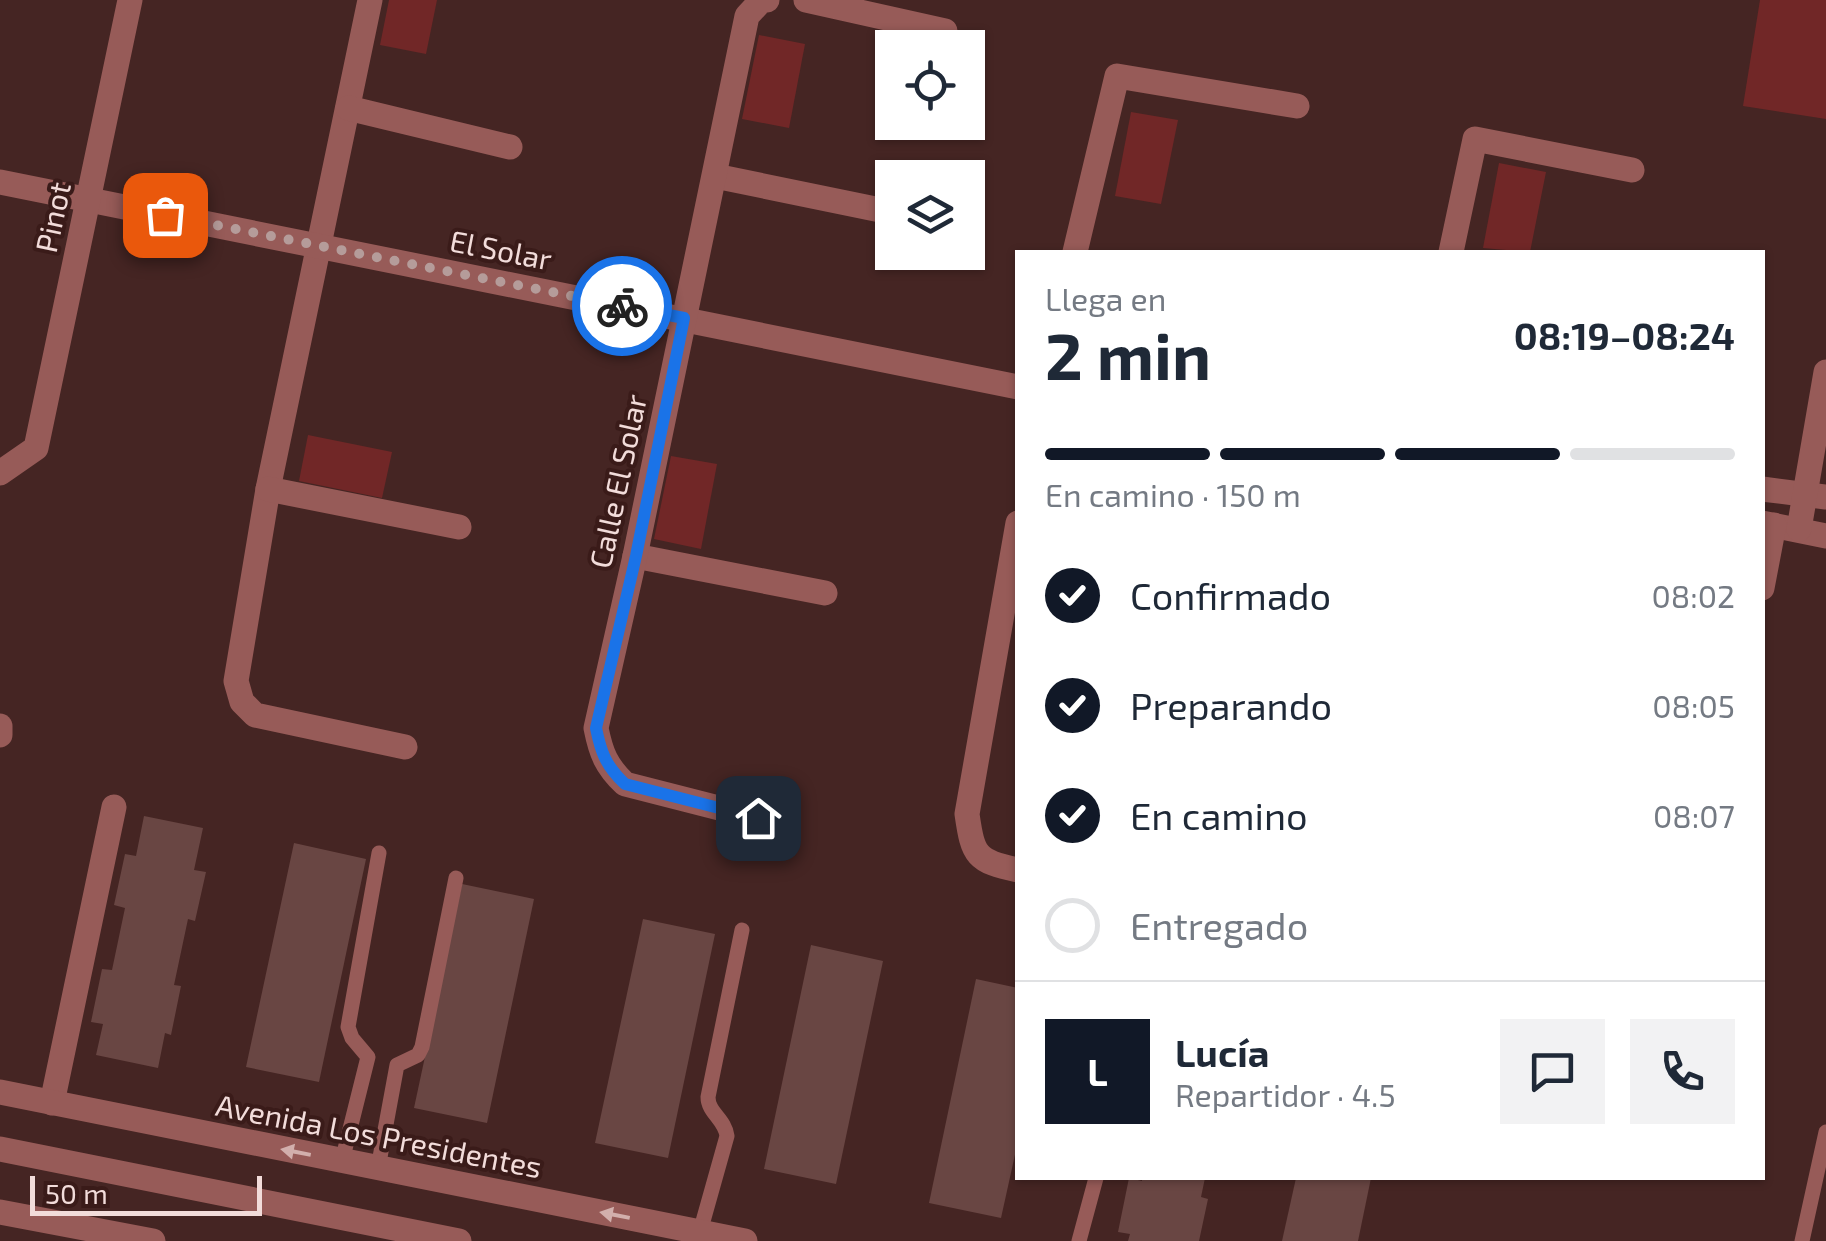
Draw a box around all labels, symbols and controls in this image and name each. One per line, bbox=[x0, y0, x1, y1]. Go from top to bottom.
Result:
map controls bbox=[875, 30, 985, 270]
button: locate bbox=[875, 30, 985, 140]
button: layers bbox=[875, 160, 985, 270]
pin bbox=[123, 173, 208, 258]
street label: Pinot bbox=[27, 179, 77, 255]
icon: bag bbox=[138, 188, 193, 243]
street label: El Solar bbox=[447, 222, 555, 276]
courier bbox=[572, 256, 672, 356]
icon: bike bbox=[595, 279, 650, 334]
text: Llega en bbox=[1045, 279, 1166, 317]
text: 08:19–08:24 bbox=[1514, 312, 1735, 358]
text: 2 min bbox=[1045, 315, 1211, 393]
street label: Calle El Solar bbox=[581, 391, 653, 571]
text: En camino · 150 m bbox=[1045, 475, 1301, 513]
icon: check bbox=[1045, 568, 1100, 623]
text: Confirmado bbox=[1130, 572, 1331, 618]
text: 08:02 bbox=[1651, 576, 1735, 614]
icon: check bbox=[1045, 678, 1100, 733]
text: Preparando bbox=[1130, 682, 1332, 728]
text: 08:05 bbox=[1652, 686, 1735, 724]
pin bbox=[716, 776, 801, 861]
icon: check bbox=[1045, 788, 1100, 843]
icon: home bbox=[731, 791, 786, 846]
text: En camino bbox=[1130, 792, 1308, 838]
text: 08:07 bbox=[1653, 796, 1735, 834]
text: Entregado bbox=[1130, 902, 1308, 948]
button: chat bbox=[1500, 1019, 1605, 1124]
button: phone bbox=[1630, 1019, 1735, 1124]
text: Lucía bbox=[1175, 1029, 1269, 1075]
text: L bbox=[1087, 1048, 1108, 1094]
text: Repartidor · 4.5 bbox=[1175, 1075, 1396, 1113]
street label: Avenida Los Presidentes bbox=[213, 1086, 545, 1184]
one-way arrow bbox=[280, 1143, 311, 1159]
scale bar bbox=[30, 1171, 262, 1216]
text: 50 m bbox=[45, 1176, 108, 1210]
one-way arrow bbox=[599, 1206, 630, 1222]

